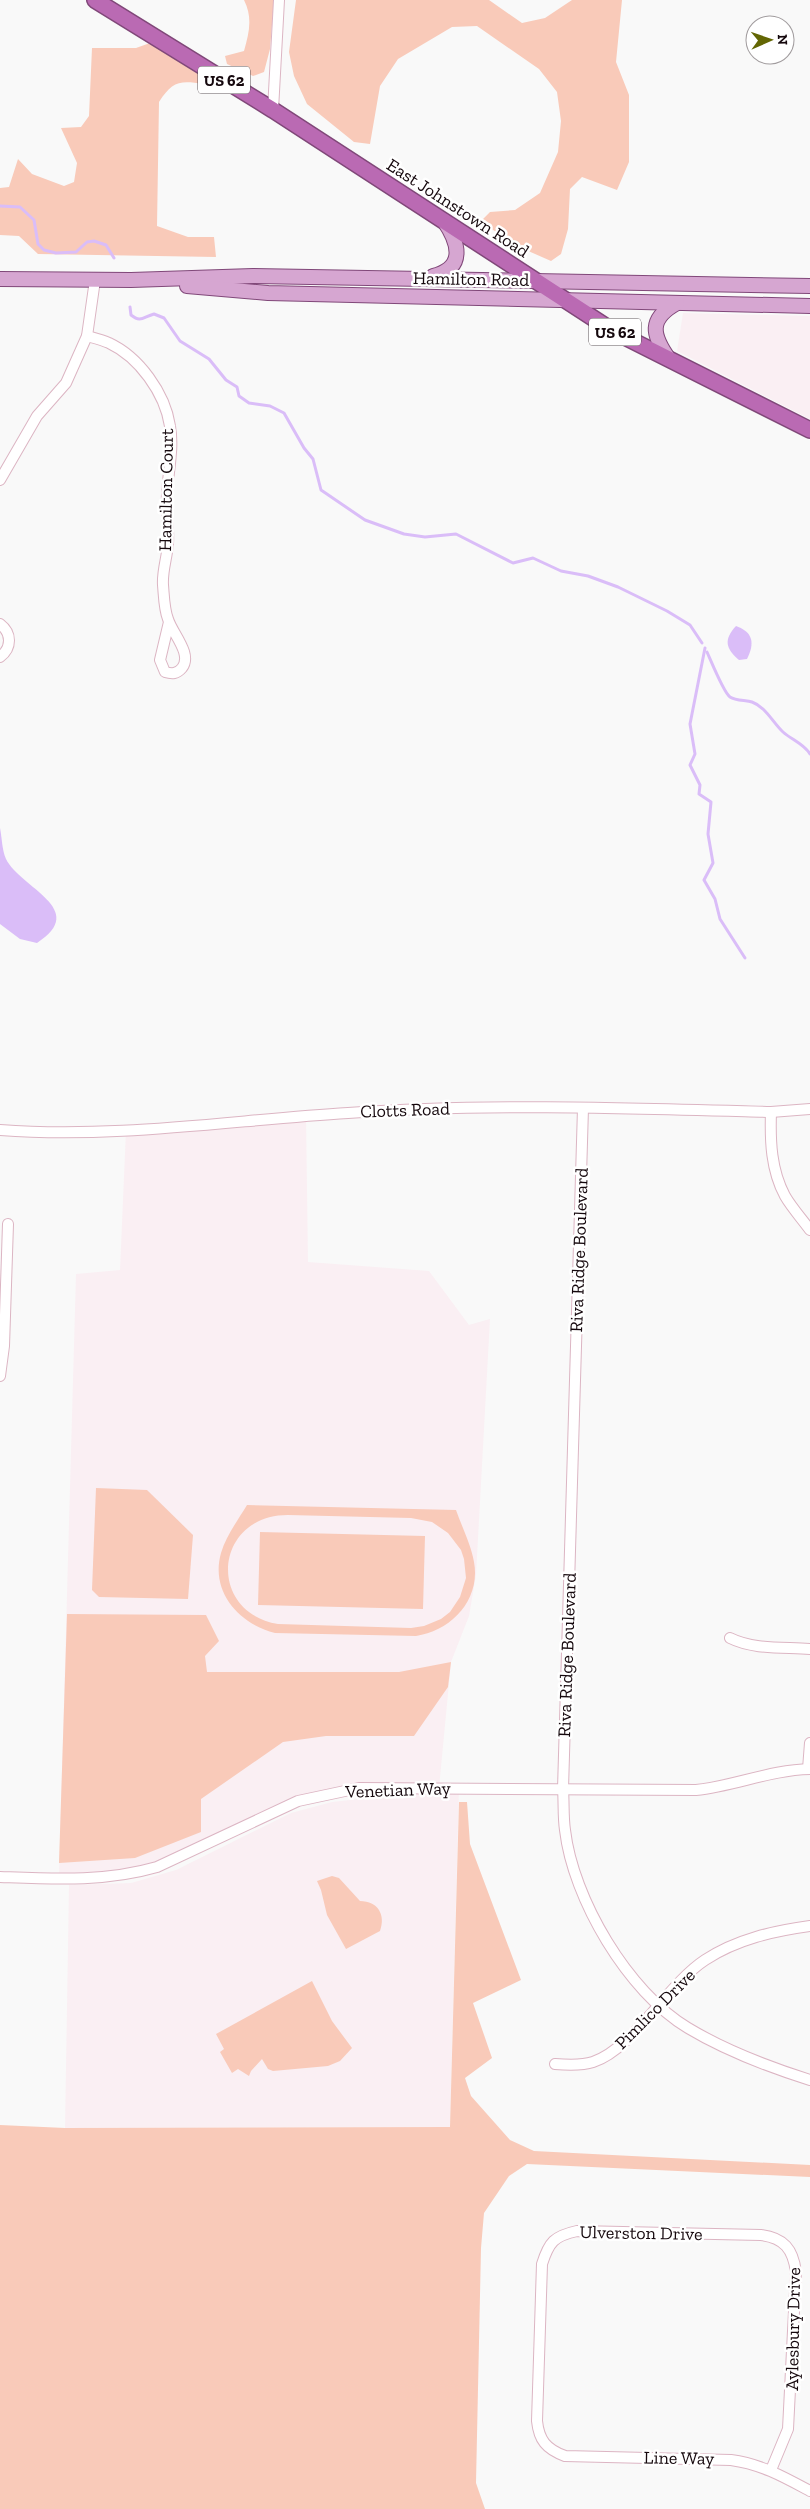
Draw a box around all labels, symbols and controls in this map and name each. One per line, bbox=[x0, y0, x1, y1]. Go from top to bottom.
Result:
north arrow bbox=[745, 15, 795, 65]
text: N bbox=[774, 34, 791, 46]
road number: US 62 bbox=[198, 66, 250, 94]
street label: East Johnstown Road bbox=[383, 154, 533, 262]
street label: Hamilton Road bbox=[413, 267, 530, 291]
road number: US 62 bbox=[589, 318, 641, 346]
street label: Hamilton Court bbox=[154, 428, 178, 552]
street label: Clotts Road bbox=[360, 1097, 450, 1123]
street label: Riva Ridge Boulevard bbox=[565, 1167, 593, 1333]
street label: Riva Ridge Boulevard bbox=[553, 1572, 581, 1738]
street label: Venetian Way bbox=[344, 1777, 452, 1803]
street label: Pimlico Drive bbox=[610, 1964, 700, 2054]
street label: Ulverston Drive bbox=[579, 2221, 703, 2245]
street label: Aylesbury Drive bbox=[781, 2267, 805, 2391]
street label: Line Way bbox=[643, 2446, 715, 2470]

